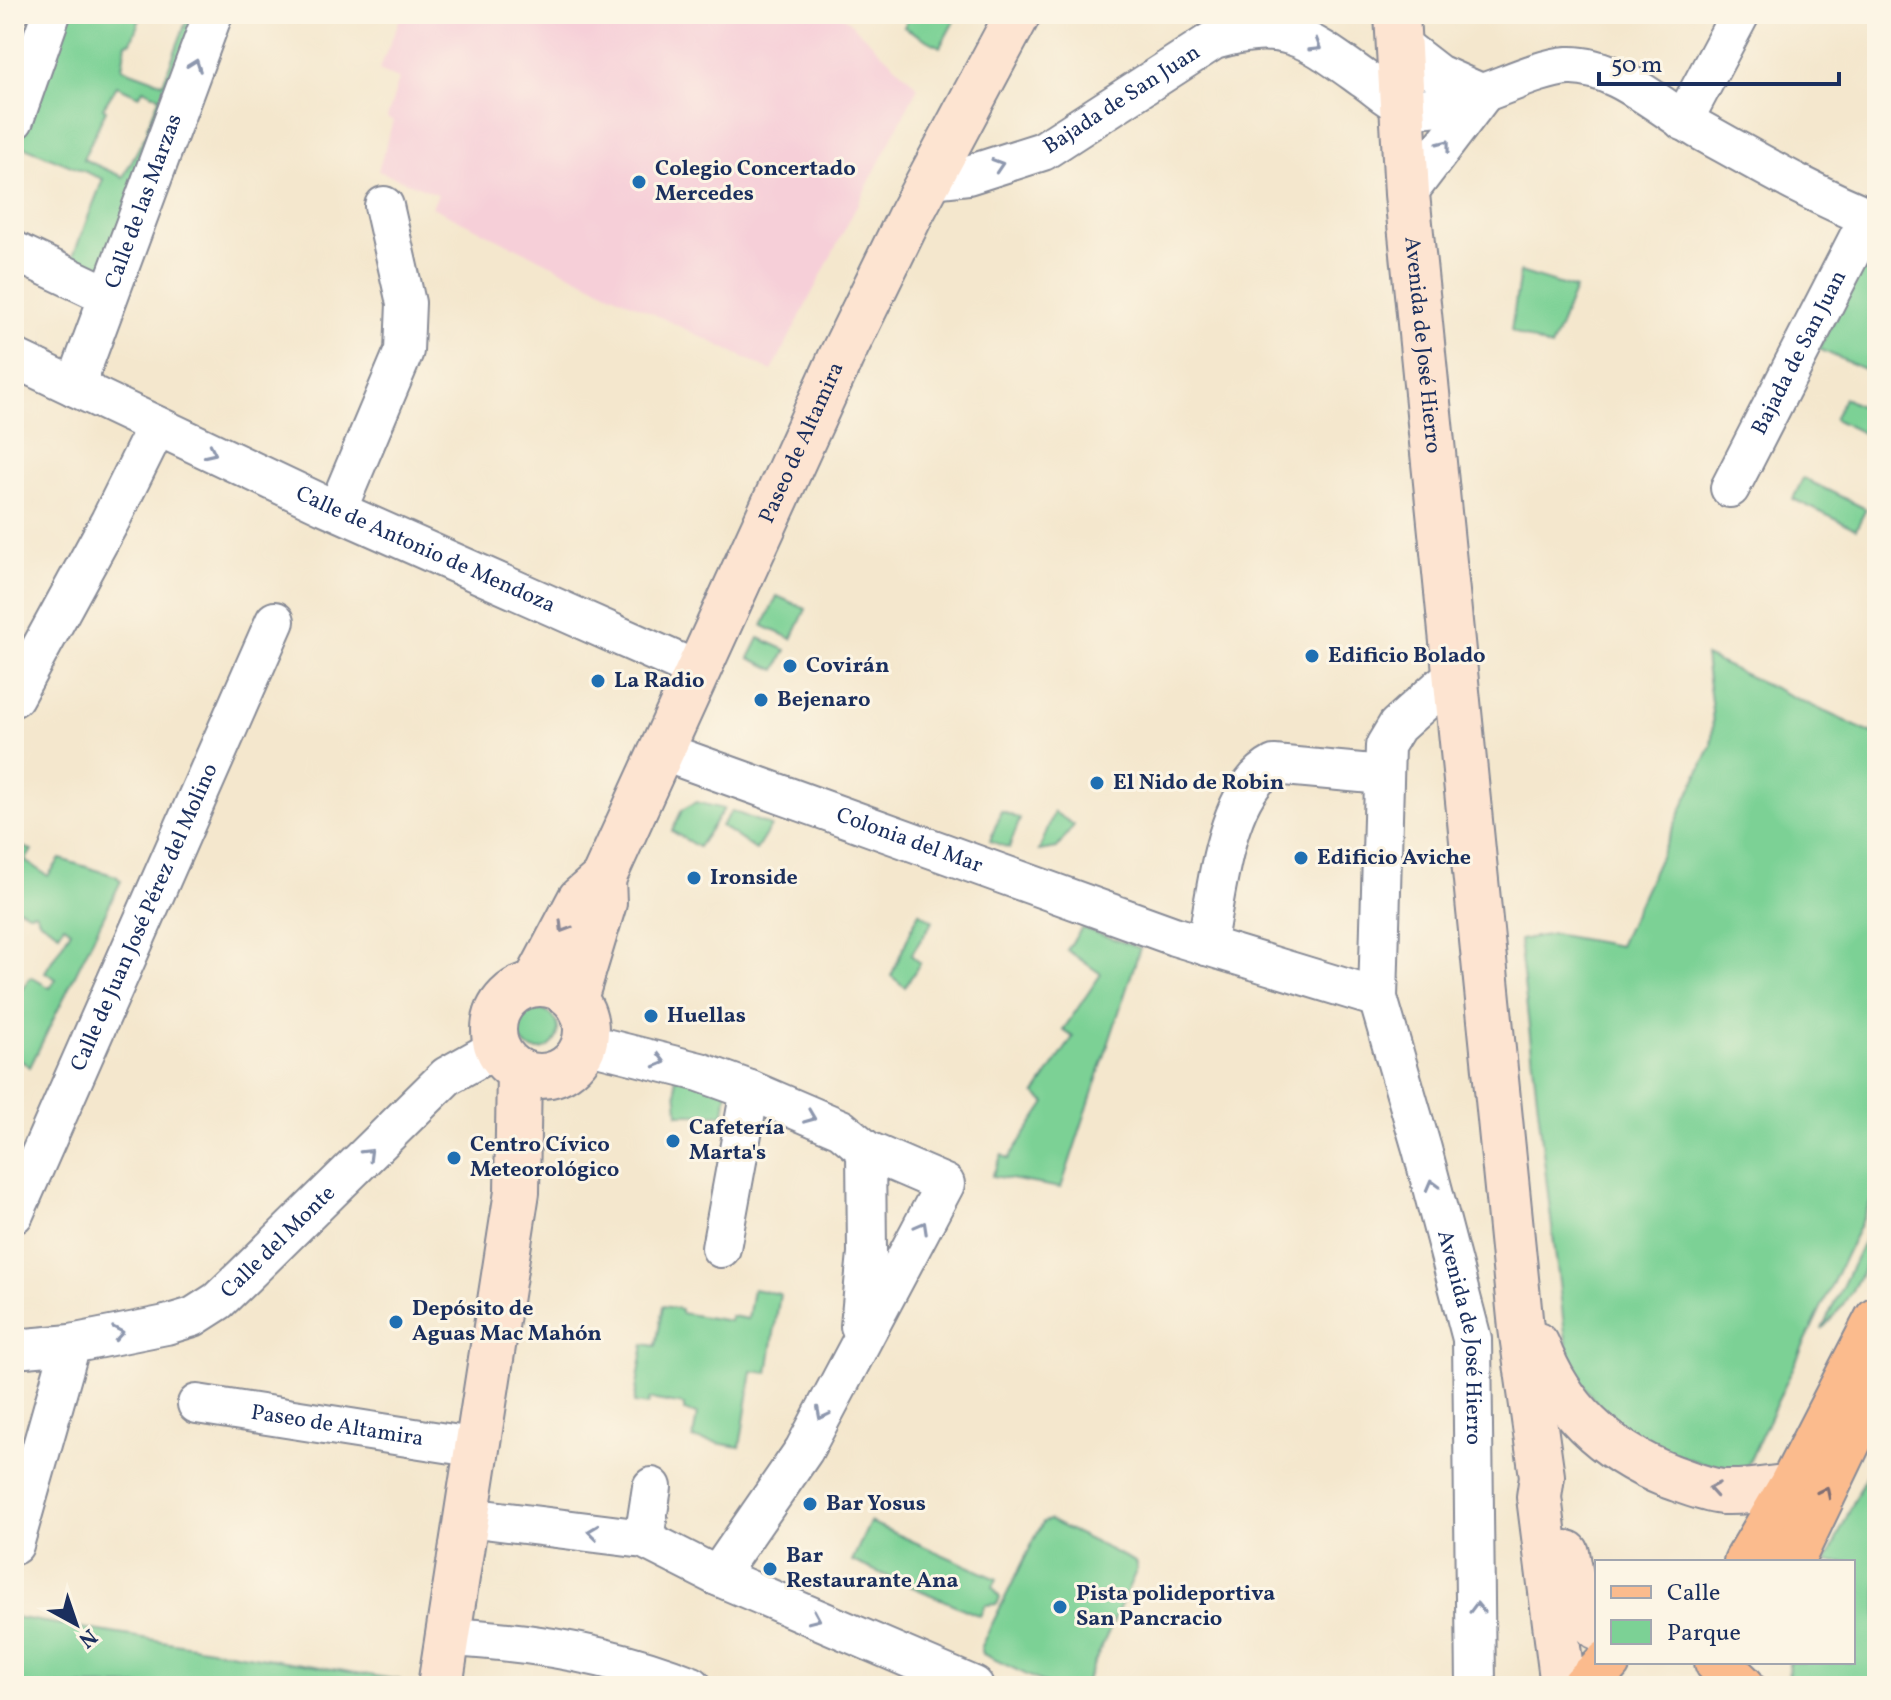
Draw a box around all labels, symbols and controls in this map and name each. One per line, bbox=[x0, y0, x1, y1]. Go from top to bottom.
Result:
one-way arrow bbox=[1307, 36, 1322, 51]
scale bar bbox=[1599, 36, 1839, 86]
street label: Bajada de San Juan bbox=[1037, 37, 1206, 162]
text: 50 m bbox=[1611, 49, 1663, 83]
one-way arrow bbox=[185, 59, 202, 73]
street label: Calle de las Marzas bbox=[97, 110, 190, 293]
one-way arrow bbox=[1436, 139, 1450, 153]
place label: Colegio Concertado Mercedes bbox=[655, 154, 856, 210]
one-way arrow bbox=[991, 158, 1005, 174]
marker: Colegio Concertado Mercedes bbox=[630, 173, 648, 191]
street label: Avenida de José Hierro bbox=[1396, 235, 1448, 455]
street label: Bajada de San Juan bbox=[1744, 265, 1855, 441]
street label: Paseo de Altamira bbox=[752, 357, 852, 528]
one-way arrow bbox=[203, 442, 217, 458]
street label: Calle de Antonio de Mendoza bbox=[290, 478, 560, 621]
place label: Edificio Bolado bbox=[1328, 641, 1486, 672]
marker: Edificio Bolado bbox=[1303, 647, 1321, 665]
place label: Covirán bbox=[806, 651, 889, 682]
marker: Covirán bbox=[781, 657, 799, 675]
place label: La Radio bbox=[614, 666, 705, 697]
marker: La Radio bbox=[589, 672, 607, 690]
place label: Bejenaro bbox=[777, 685, 871, 716]
marker: Bejenaro bbox=[752, 691, 770, 709]
street label: Calle de Juan José Pérez del Molino bbox=[63, 759, 226, 1076]
place label: El Nido de Robin bbox=[1113, 768, 1284, 799]
marker: El Nido de Robin bbox=[1088, 774, 1106, 792]
street label: Colonia del Mar bbox=[832, 800, 987, 881]
place label: Edificio Aviche bbox=[1317, 843, 1471, 874]
marker: Edificio Aviche bbox=[1292, 849, 1310, 867]
place label: Ironside bbox=[710, 863, 798, 894]
marker: Ironside bbox=[685, 869, 703, 887]
one-way arrow bbox=[558, 918, 573, 933]
place label: Huellas bbox=[667, 1001, 746, 1032]
marker: Huellas bbox=[642, 1007, 660, 1025]
one-way arrow bbox=[653, 1052, 667, 1069]
one-way arrow bbox=[802, 1107, 816, 1123]
place label: Cafetería Marta's bbox=[689, 1113, 785, 1169]
place label: Centro Cívico Meteorológico bbox=[470, 1130, 619, 1186]
marker: Cafetería Marta's bbox=[664, 1132, 682, 1150]
one-way arrow bbox=[359, 1149, 373, 1163]
marker: Centro Cívico Meteorológico bbox=[445, 1149, 463, 1167]
street label: Calle del Monte bbox=[214, 1179, 343, 1306]
one-way arrow bbox=[1424, 1179, 1441, 1193]
one-way arrow bbox=[912, 1220, 927, 1235]
street label: Avenida de José Hierro bbox=[1429, 1227, 1489, 1445]
place label: Depósito de Aguas Mac Mahón bbox=[412, 1294, 602, 1350]
marker: Depósito de Aguas Mac Mahón bbox=[387, 1313, 405, 1331]
one-way arrow bbox=[112, 1325, 125, 1342]
street label: Paseo de Altamira bbox=[249, 1397, 426, 1455]
one-way arrow bbox=[817, 1405, 832, 1420]
one-way arrow bbox=[1707, 1482, 1720, 1499]
one-way arrow bbox=[1815, 1485, 1831, 1500]
place label: Bar Yosus bbox=[826, 1489, 926, 1520]
marker: Bar Yosus bbox=[801, 1495, 819, 1513]
one-way arrow bbox=[586, 1524, 600, 1541]
place label: Bar Restaurante Ana bbox=[786, 1541, 958, 1597]
marker: Bar Restaurante Ana bbox=[761, 1560, 779, 1578]
legend bbox=[1595, 1560, 1855, 1664]
text: Calle bbox=[1667, 1577, 1720, 1611]
place label: Pista polideportiva San Pancracio bbox=[1076, 1579, 1275, 1635]
north arrow bbox=[36, 1584, 116, 1664]
marker: Pista polideportiva San Pancracio bbox=[1051, 1598, 1069, 1616]
one-way arrow bbox=[1468, 1601, 1486, 1614]
one-way arrow bbox=[807, 1609, 821, 1625]
text: Parque bbox=[1667, 1617, 1741, 1651]
text: N bbox=[71, 1620, 103, 1654]

